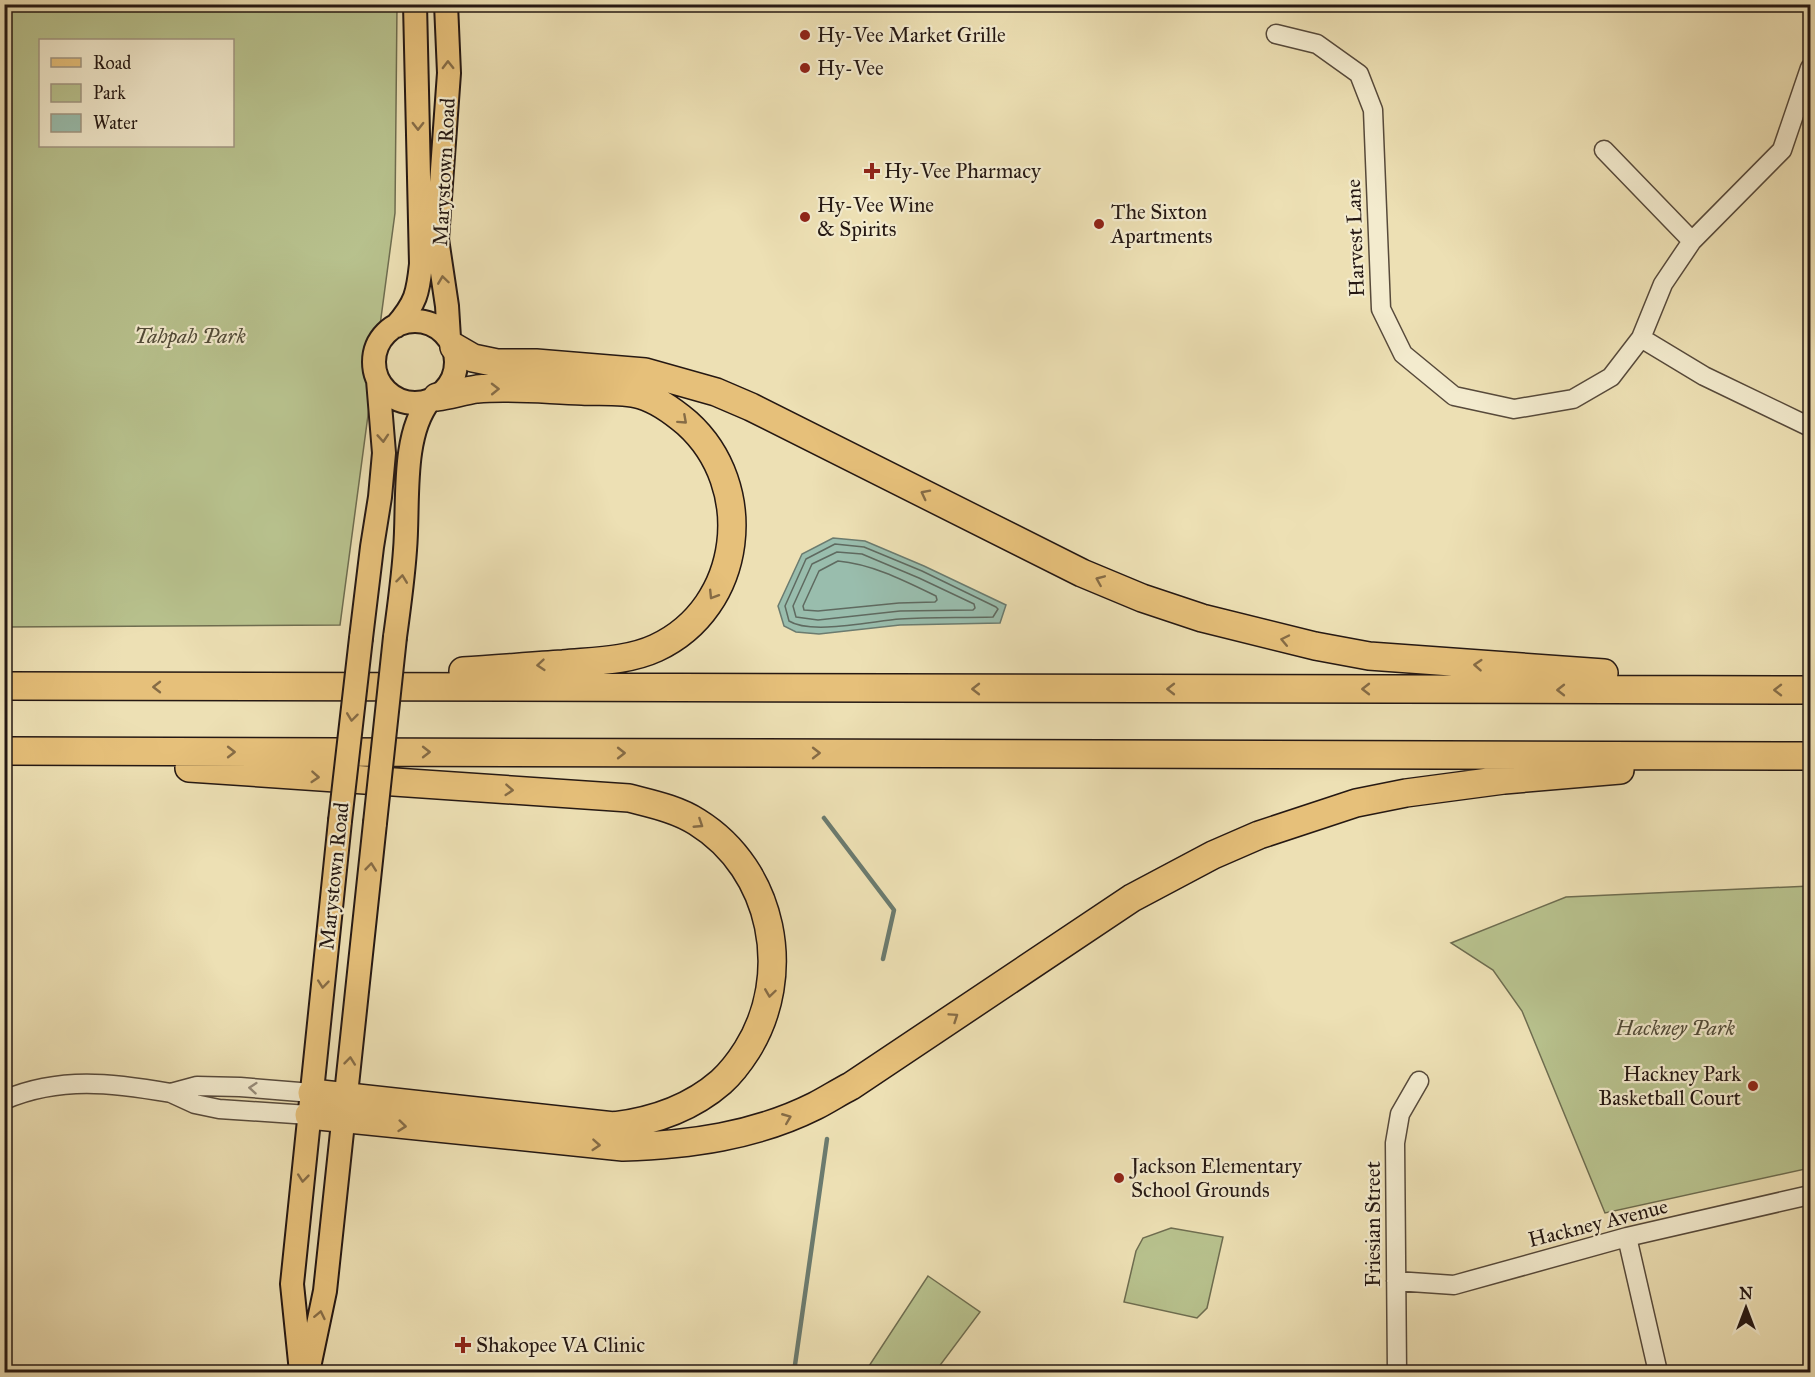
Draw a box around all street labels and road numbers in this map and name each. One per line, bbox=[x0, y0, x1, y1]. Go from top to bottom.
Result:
street label: Marystown Road bbox=[427, 97, 461, 247]
street label: Harvest Lane bbox=[1340, 178, 1370, 297]
street label: Marystown Road bbox=[313, 800, 355, 951]
street label: Friesian Street bbox=[1360, 1160, 1386, 1287]
street label: Hackney Avenue bbox=[1525, 1193, 1671, 1253]

